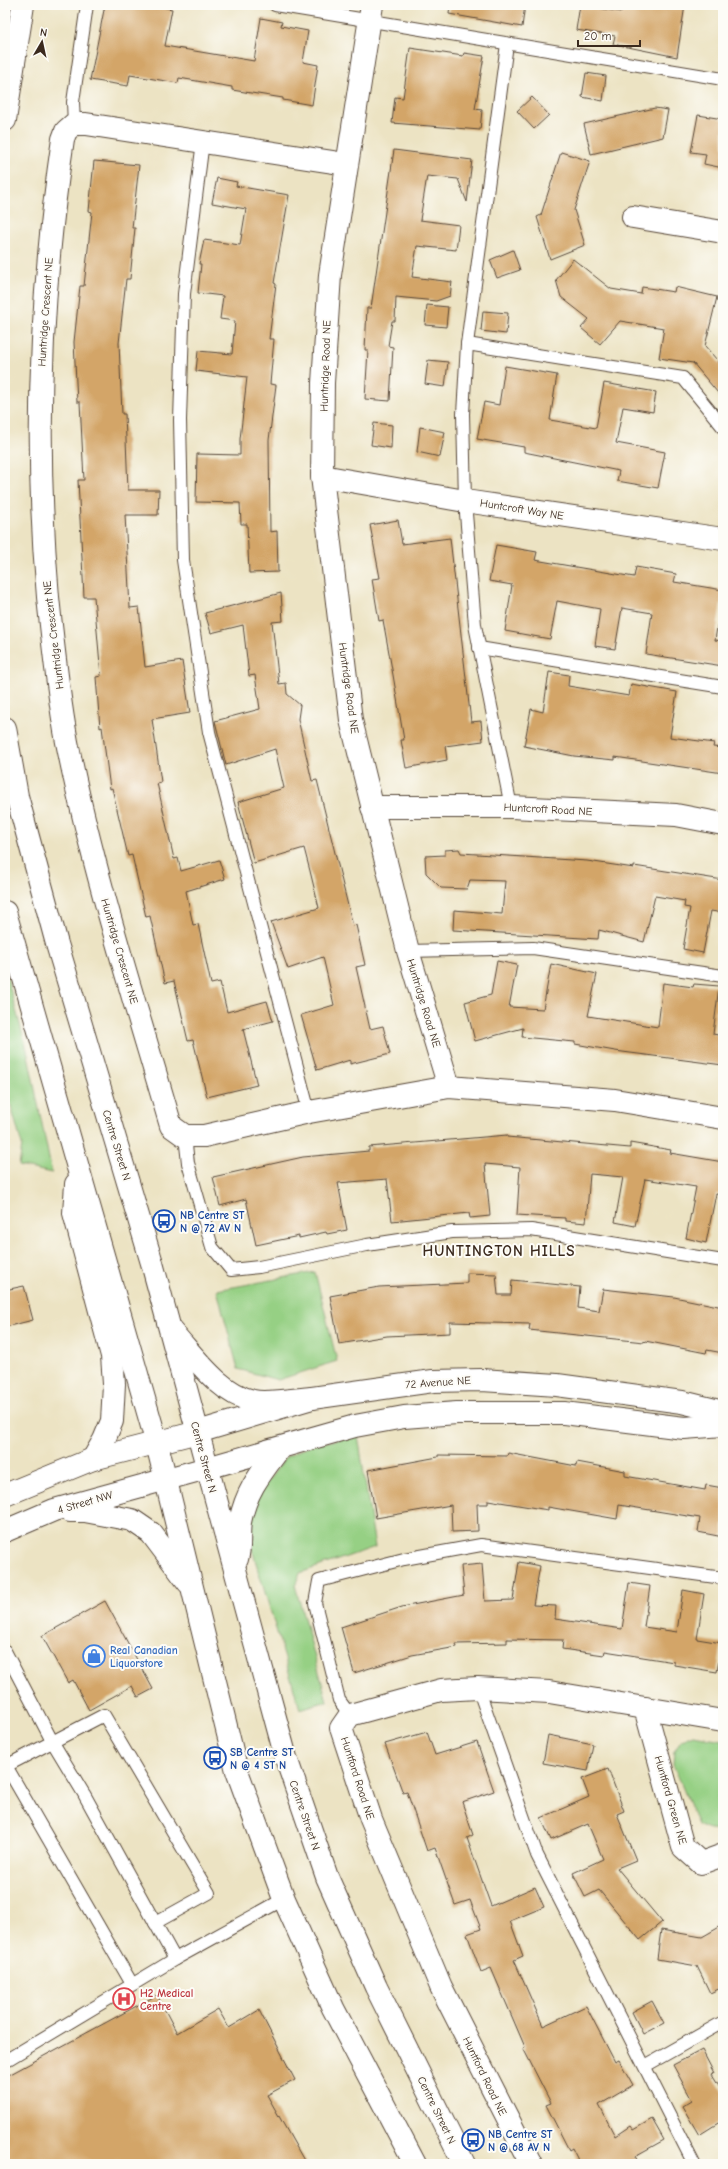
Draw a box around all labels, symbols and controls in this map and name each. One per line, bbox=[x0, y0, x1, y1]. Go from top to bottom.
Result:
north arrow bbox=[22, 22, 62, 62]
scale bar bbox=[578, 22, 640, 48]
text: N bbox=[39, 26, 48, 40]
text: 20 m bbox=[584, 29, 612, 43]
street label: Huntridge Crescent NE bbox=[35, 257, 56, 367]
street label: Huntridge Road NE bbox=[317, 320, 334, 412]
street label: Huntcroft Way NE bbox=[479, 496, 565, 523]
street label: Huntridge Crescent NE bbox=[40, 580, 67, 690]
street label: Huntridge Road NE bbox=[336, 642, 361, 735]
street label: Huntcroft Road NE bbox=[503, 801, 593, 818]
street label: Huntridge Crescent NE bbox=[98, 897, 141, 1006]
street label: Huntridge Road NE bbox=[404, 957, 443, 1049]
street label: Centre Street N bbox=[100, 1108, 133, 1182]
bus stop icon: NB Centre ST N @ 72 AV N bbox=[151, 1208, 177, 1234]
place label: NB Centre ST N @ 72 AV N bbox=[180, 1209, 245, 1235]
district label: HUNTINGTON HILLS bbox=[423, 1242, 575, 1260]
street label: 72 Avenue NE bbox=[405, 1374, 472, 1391]
street label: Centre Street N bbox=[188, 1420, 219, 1494]
street label: 4 Street NW bbox=[56, 1488, 115, 1517]
shop icon: Real Canadian Liquorstore bbox=[81, 1643, 107, 1669]
place label: Real Canadian Liquorstore bbox=[110, 1644, 178, 1670]
street label: Huntford Road NE bbox=[338, 1735, 377, 1822]
bus stop icon: SB Centre ST N @ 4 ST N bbox=[202, 1745, 228, 1771]
place label: SB Centre ST N @ 4 ST N bbox=[230, 1746, 294, 1772]
street label: Huntford Green NE bbox=[652, 1754, 690, 1846]
street label: Centre Street N bbox=[286, 1778, 323, 1852]
hospital icon: H2 Medical Centre bbox=[111, 1986, 137, 2012]
place label: H2 Medical Centre bbox=[140, 1987, 193, 2013]
street label: Huntford Road NE bbox=[460, 2035, 509, 2118]
street label: Centre Street N bbox=[415, 2074, 458, 2146]
bus stop icon: NB Centre ST N @ 68 AV N bbox=[460, 2127, 486, 2153]
place label: NB Centre ST N @ 68 AV N bbox=[488, 2128, 553, 2154]

